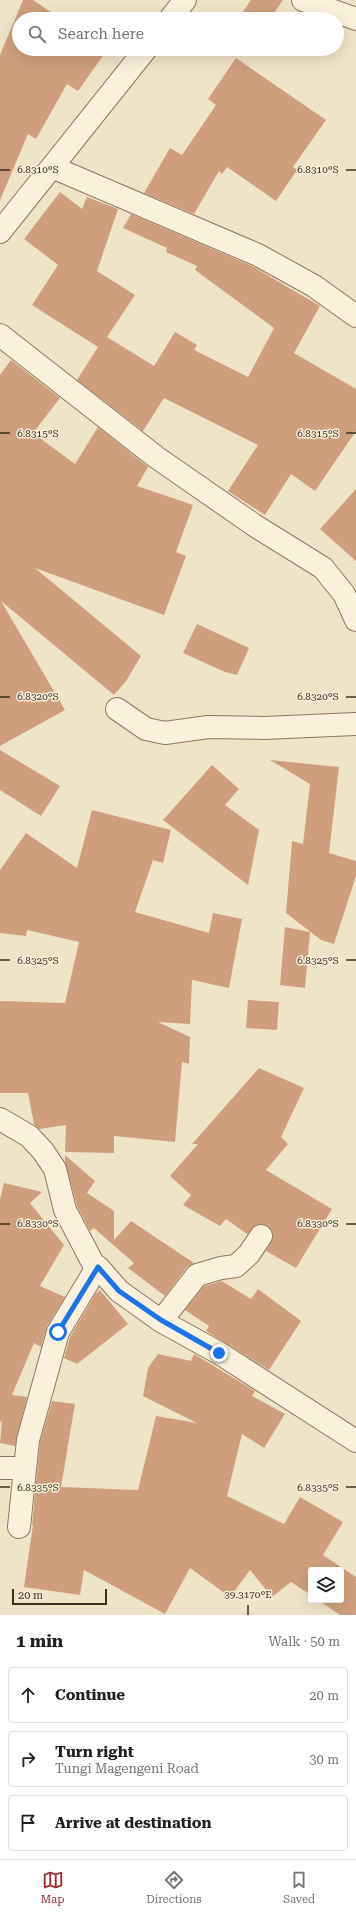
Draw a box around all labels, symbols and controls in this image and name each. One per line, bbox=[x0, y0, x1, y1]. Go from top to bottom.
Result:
search box bbox=[12, 12, 344, 56]
icon: search bbox=[26, 23, 48, 45]
text: Search here bbox=[58, 25, 144, 43]
text: 6.8310°S bbox=[17, 164, 59, 175]
text: 6.8310°S bbox=[297, 164, 339, 175]
text: 6.8315°S bbox=[17, 428, 59, 439]
text: 6.8315°S bbox=[297, 428, 339, 439]
text: 6.8320°S bbox=[17, 691, 59, 702]
text: 6.8320°S bbox=[297, 691, 339, 702]
text: 6.8325°S bbox=[17, 955, 59, 966]
text: 6.8325°S bbox=[297, 955, 339, 966]
text: 6.8330°S bbox=[17, 1218, 59, 1229]
text: 6.8330°S bbox=[297, 1218, 339, 1229]
route start bbox=[49, 1323, 67, 1341]
route end bbox=[210, 1344, 228, 1362]
text: 6.8335°S bbox=[17, 1482, 59, 1493]
text: 6.8335°S bbox=[297, 1482, 339, 1493]
map controls bbox=[308, 1567, 344, 1603]
button: layers bbox=[308, 1567, 344, 1603]
scale bar bbox=[12, 1587, 107, 1606]
text: 20 m bbox=[18, 1589, 43, 1602]
text: 39.3170°E bbox=[224, 1589, 272, 1600]
text: 1 min bbox=[16, 1631, 63, 1651]
text: Walk · 50 m bbox=[268, 1634, 340, 1649]
icon: ahead bbox=[17, 1684, 39, 1706]
text: Continue bbox=[55, 1686, 125, 1704]
text: 20 m bbox=[309, 1688, 339, 1703]
text: Turn right bbox=[55, 1743, 134, 1761]
icon: right bbox=[17, 1748, 39, 1770]
text: 30 m bbox=[309, 1752, 339, 1767]
text: Tungi Magengeni Road bbox=[55, 1761, 199, 1776]
icon: arrive bbox=[17, 1812, 39, 1834]
text: Arrive at destination bbox=[55, 1814, 211, 1832]
tab: Map bbox=[41, 1869, 64, 1906]
tab: Directions bbox=[146, 1869, 201, 1906]
tab: Saved bbox=[283, 1869, 315, 1906]

